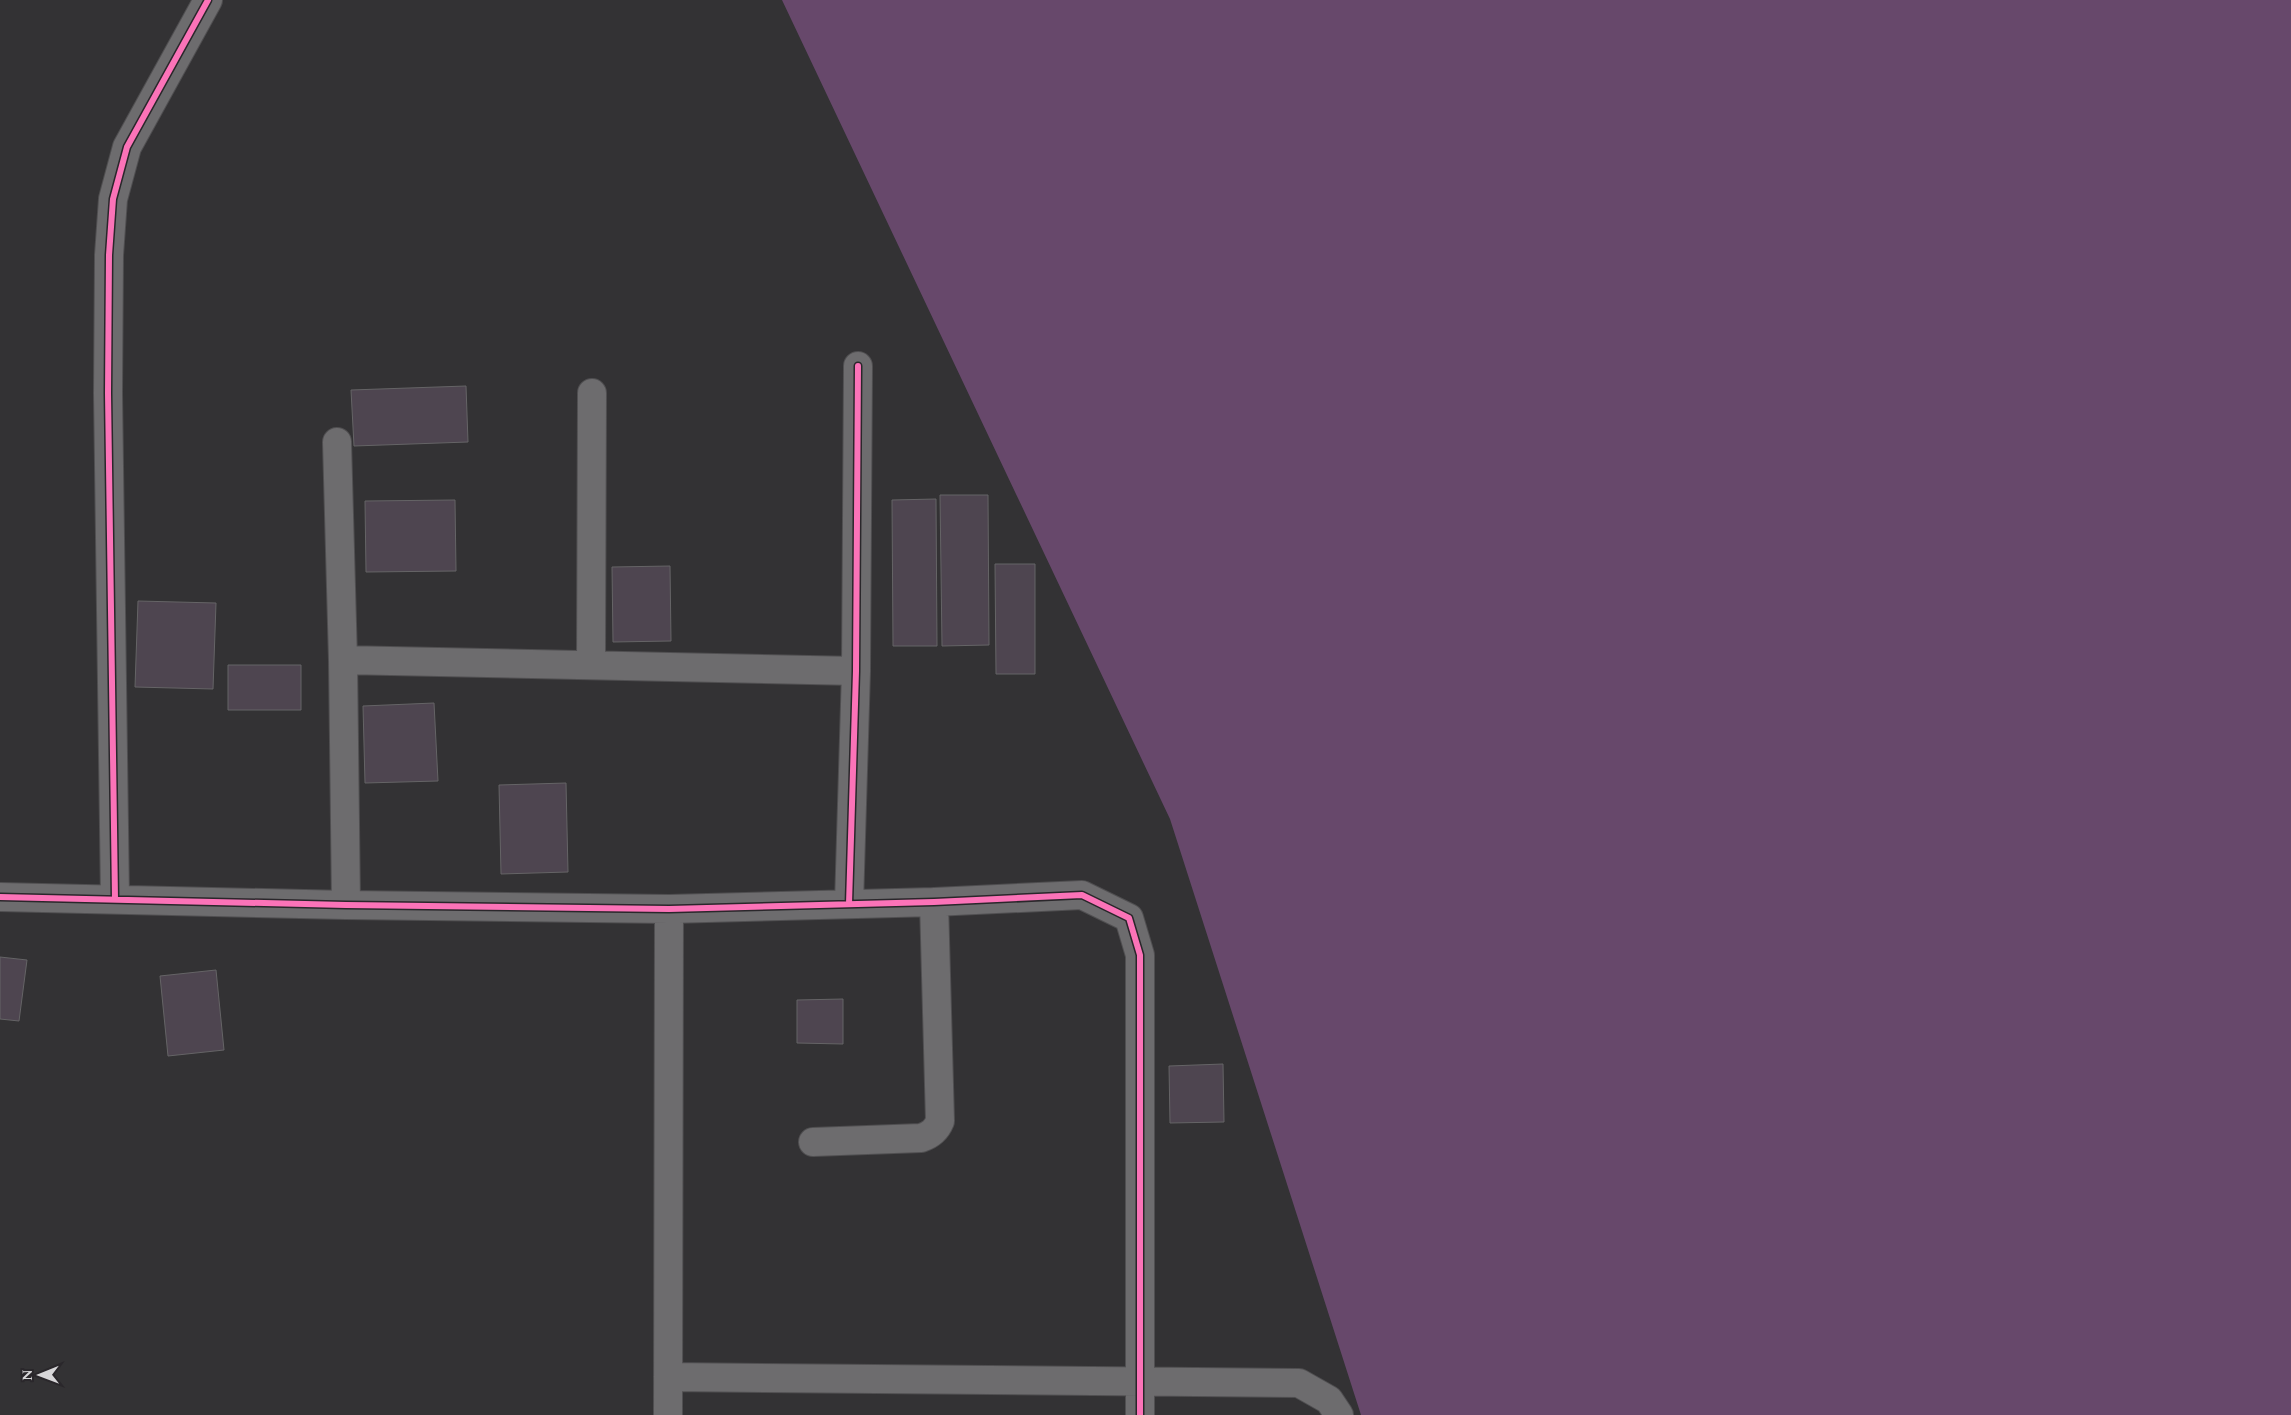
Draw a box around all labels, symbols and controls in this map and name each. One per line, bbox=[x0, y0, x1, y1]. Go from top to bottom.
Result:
north arrow bbox=[15, 1350, 65, 1400]
text: N bbox=[17, 1369, 38, 1381]

